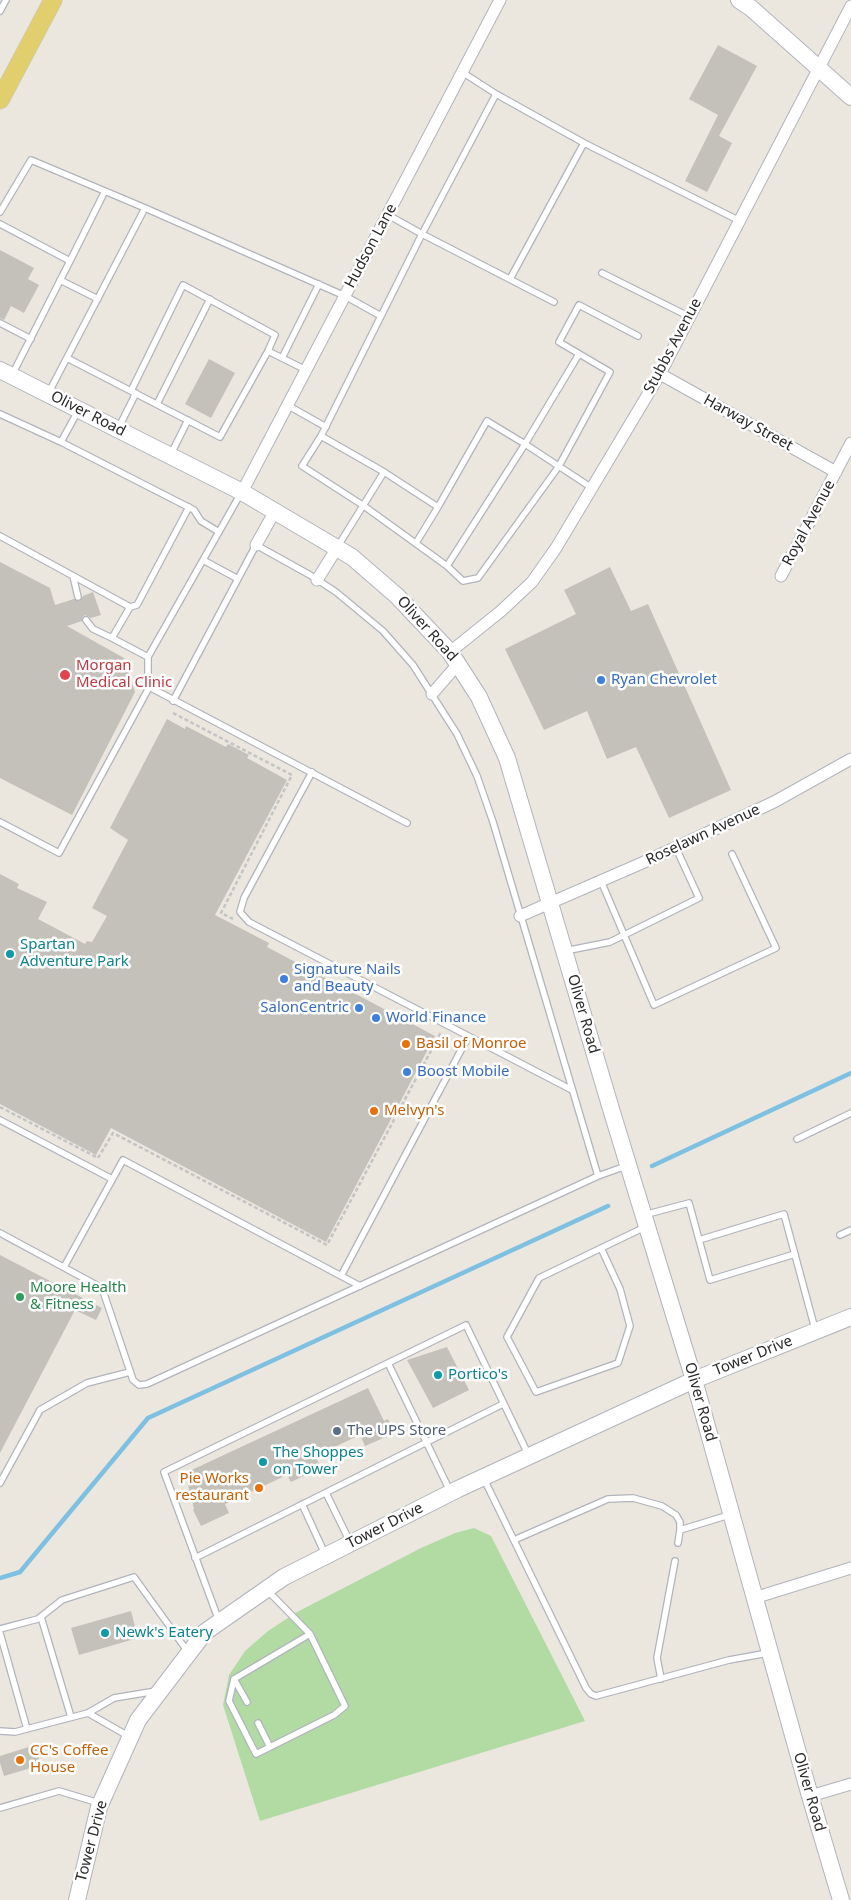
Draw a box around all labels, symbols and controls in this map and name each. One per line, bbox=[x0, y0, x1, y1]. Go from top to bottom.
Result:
street label: Hudson Lane bbox=[341, 201, 401, 291]
street label: Stubbs Avenue bbox=[640, 295, 706, 397]
street label: Oliver Road bbox=[48, 387, 128, 441]
street label: Harway Street bbox=[700, 391, 796, 455]
street label: Royal Avenue bbox=[779, 477, 839, 569]
street label: Oliver Road bbox=[393, 593, 461, 665]
place label: Morgan Medical Clinic bbox=[76, 657, 172, 692]
marker: Morgan Medical Clinic bbox=[58, 668, 72, 682]
place label: Ryan Chevrolet bbox=[611, 671, 717, 689]
marker: Ryan Chevrolet bbox=[595, 674, 607, 686]
street label: Roselawn Avenue bbox=[643, 801, 763, 869]
place label: Spartan Adventure Park bbox=[20, 936, 129, 971]
marker: Spartan Adventure Park bbox=[4, 948, 16, 960]
place label: Signature Nails and Beauty bbox=[294, 961, 401, 996]
street label: Oliver Road bbox=[563, 972, 603, 1056]
marker: Signature Nails and Beauty bbox=[278, 973, 290, 985]
place label: SalonCentric bbox=[260, 999, 349, 1017]
marker: SalonCentric bbox=[353, 1002, 365, 1014]
place label: World Finance bbox=[386, 1009, 486, 1027]
marker: World Finance bbox=[370, 1012, 382, 1024]
place label: Basil of Monroe bbox=[416, 1035, 527, 1053]
marker: Basil of Monroe bbox=[400, 1038, 412, 1050]
place label: Boost Mobile bbox=[417, 1063, 510, 1081]
marker: Boost Mobile bbox=[401, 1066, 413, 1078]
place label: Melvyn's bbox=[384, 1102, 444, 1120]
marker: Melvyn's bbox=[368, 1105, 380, 1117]
place label: Moore Health & Fitness bbox=[30, 1279, 127, 1314]
marker: Moore Health & Fitness bbox=[14, 1291, 26, 1303]
street label: Tower Drive bbox=[711, 1332, 795, 1380]
street label: Oliver Road bbox=[680, 1360, 720, 1444]
place label: Portico's bbox=[448, 1366, 508, 1384]
marker: Portico's bbox=[432, 1369, 444, 1381]
place label: The UPS Store bbox=[347, 1422, 446, 1440]
marker: The UPS Store bbox=[331, 1425, 343, 1437]
place label: The Shoppes on Tower bbox=[273, 1444, 364, 1479]
marker: The Shoppes on Tower bbox=[257, 1456, 269, 1468]
place label: Pie Works restaurant bbox=[175, 1470, 249, 1505]
marker: Pie Works restaurant bbox=[253, 1482, 265, 1494]
street label: Tower Drive bbox=[344, 1499, 426, 1553]
place label: Newk's Eatery bbox=[115, 1624, 213, 1642]
marker: Newk's Eatery bbox=[99, 1627, 111, 1639]
place label: CC's Coffee House bbox=[30, 1742, 108, 1777]
street label: Oliver Road bbox=[789, 1750, 829, 1834]
marker: CC's Coffee House bbox=[14, 1754, 26, 1766]
street label: Tower Drive bbox=[73, 1798, 111, 1884]

